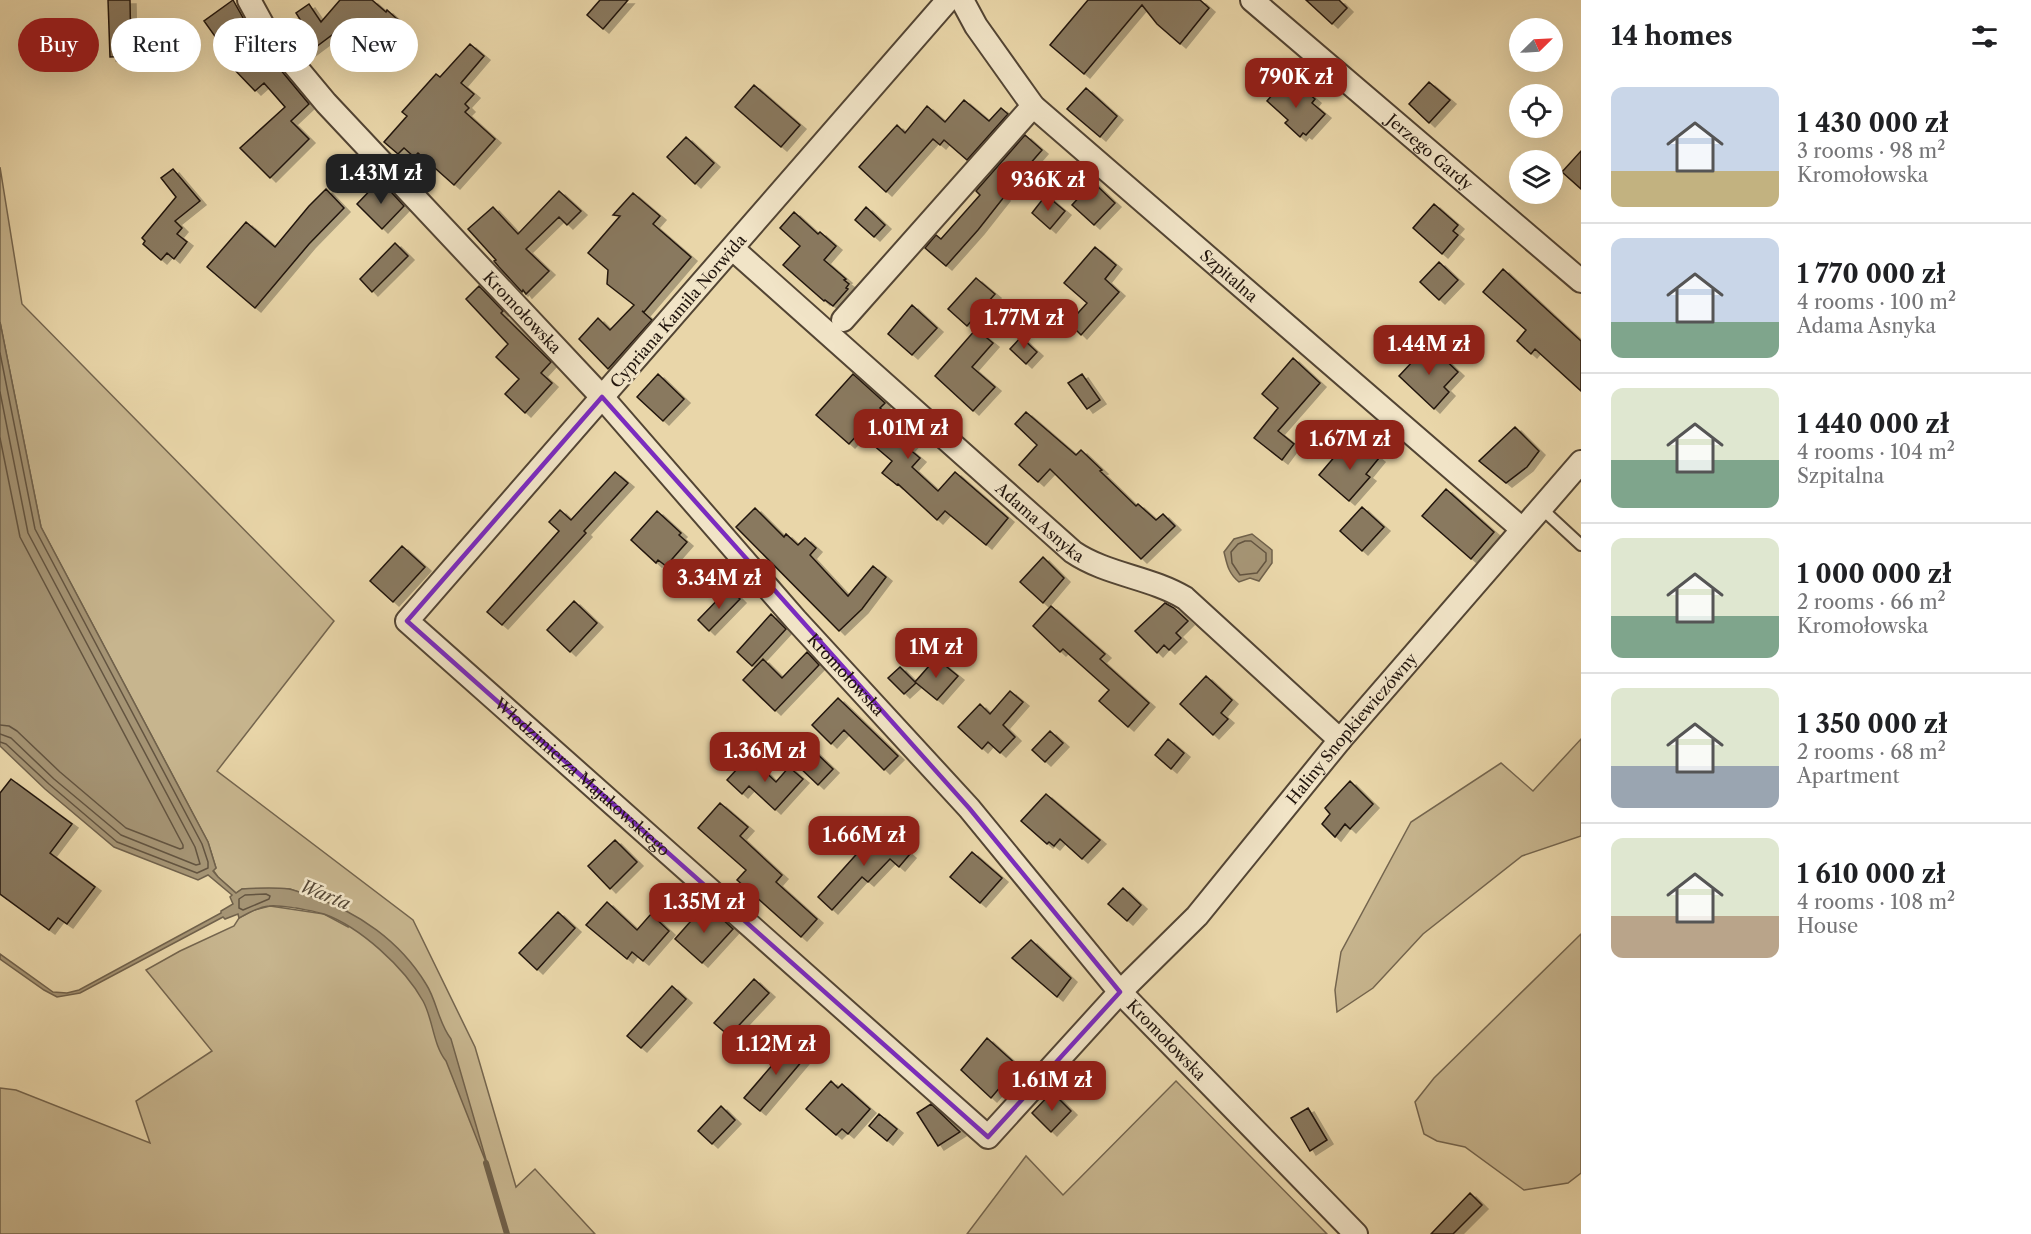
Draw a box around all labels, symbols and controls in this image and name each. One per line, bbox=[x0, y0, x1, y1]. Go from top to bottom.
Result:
chip: Buy bbox=[18, 18, 99, 72]
chip: Rent bbox=[111, 18, 201, 72]
chip: Filters bbox=[213, 18, 318, 72]
chip: New bbox=[330, 18, 418, 72]
north arrow bbox=[1509, 18, 1563, 72]
map controls bbox=[1509, 18, 1563, 204]
text: 14 homes bbox=[1611, 20, 1733, 52]
icon: filters bbox=[1968, 20, 2001, 53]
pin: 790K zł bbox=[1241, 58, 1351, 109]
text: 790K zł bbox=[1259, 65, 1333, 89]
button: locate bbox=[1509, 84, 1563, 138]
text: 1 430 000 zł bbox=[1797, 107, 1949, 139]
street label: Jerzego Gardy bbox=[1380, 108, 1478, 195]
icon: home bbox=[1659, 111, 1731, 183]
text: 3 rooms · 98 m² bbox=[1797, 139, 1945, 163]
button: layers bbox=[1509, 150, 1563, 204]
pin: 1.43M zł bbox=[319, 154, 443, 205]
text: 1.43M zł bbox=[340, 161, 422, 185]
pin: 936K zł bbox=[993, 161, 1103, 212]
text: Kromołowska bbox=[1797, 163, 1928, 187]
text: 936K zł bbox=[1011, 168, 1085, 192]
street label: Cypriana Kamila Norwida bbox=[606, 230, 751, 392]
street label: Szpitalna bbox=[1196, 245, 1262, 306]
text: 1 770 000 zł bbox=[1797, 258, 1946, 290]
icon: home bbox=[1659, 262, 1731, 334]
street label: Kromołowska bbox=[479, 267, 566, 358]
text: 4 rooms · 100 m² bbox=[1797, 290, 1956, 314]
pin: 1.77M zł bbox=[962, 299, 1086, 350]
text: 1.77M zł bbox=[984, 306, 1064, 330]
text: Adama Asnyka bbox=[1797, 314, 1936, 338]
pin: 1.44M zł bbox=[1367, 325, 1491, 376]
text: 1.44M zł bbox=[1388, 332, 1470, 356]
text: 1 440 000 zł bbox=[1797, 408, 1949, 440]
pin: 1.01M zł bbox=[846, 409, 970, 460]
icon: home bbox=[1659, 412, 1731, 484]
text: 1.01M zł bbox=[868, 416, 948, 440]
pin: 1.67M zł bbox=[1288, 420, 1412, 471]
text: 1.67M zł bbox=[1309, 427, 1391, 451]
text: 4 rooms · 104 m² bbox=[1797, 440, 1955, 464]
text: Szpitalna bbox=[1797, 464, 1884, 488]
street label: Adama Asnyka bbox=[991, 477, 1088, 567]
text: 1 000 000 zł bbox=[1797, 558, 1952, 590]
pin: 3.34M zł bbox=[657, 559, 781, 610]
icon: home bbox=[1659, 562, 1731, 634]
text: 3.34M zł bbox=[677, 566, 761, 590]
text: 2 rooms · 66 m² bbox=[1797, 590, 1946, 614]
text: Kromołowska bbox=[1797, 614, 1928, 638]
pin: 1M zł bbox=[894, 628, 978, 679]
street label: Kromołowska bbox=[803, 629, 889, 720]
text: 1M zł bbox=[909, 635, 963, 659]
street label: Haliny Snopkiewiczówny bbox=[1282, 648, 1422, 808]
street label: Włodzimierza Majakowskiego bbox=[489, 693, 674, 860]
text: 1 350 000 zł bbox=[1797, 708, 1948, 740]
icon: home bbox=[1659, 712, 1731, 784]
pin: 1.36M zł bbox=[703, 732, 827, 783]
text: 1.36M zł bbox=[724, 739, 806, 763]
text: 2 rooms · 68 m² bbox=[1797, 740, 1946, 764]
text: Apartment bbox=[1797, 764, 1900, 788]
pin: 1.66M zł bbox=[802, 816, 926, 867]
text: 1.66M zł bbox=[822, 823, 906, 847]
text: 1 610 000 zł bbox=[1797, 858, 1945, 890]
icon: home bbox=[1659, 862, 1731, 934]
water label: Warta bbox=[297, 875, 354, 915]
pin: 1.35M zł bbox=[642, 883, 766, 934]
text: 1.35M zł bbox=[663, 890, 745, 914]
text: 4 rooms · 108 m² bbox=[1797, 890, 1955, 914]
text: House bbox=[1797, 914, 1858, 938]
street label: Kromołowska bbox=[1123, 995, 1211, 1085]
pin: 1.12M zł bbox=[714, 1025, 838, 1076]
text: 1.12M zł bbox=[736, 1032, 816, 1056]
pin: 1.61M zł bbox=[990, 1061, 1114, 1112]
text: 1.61M zł bbox=[1012, 1068, 1092, 1092]

